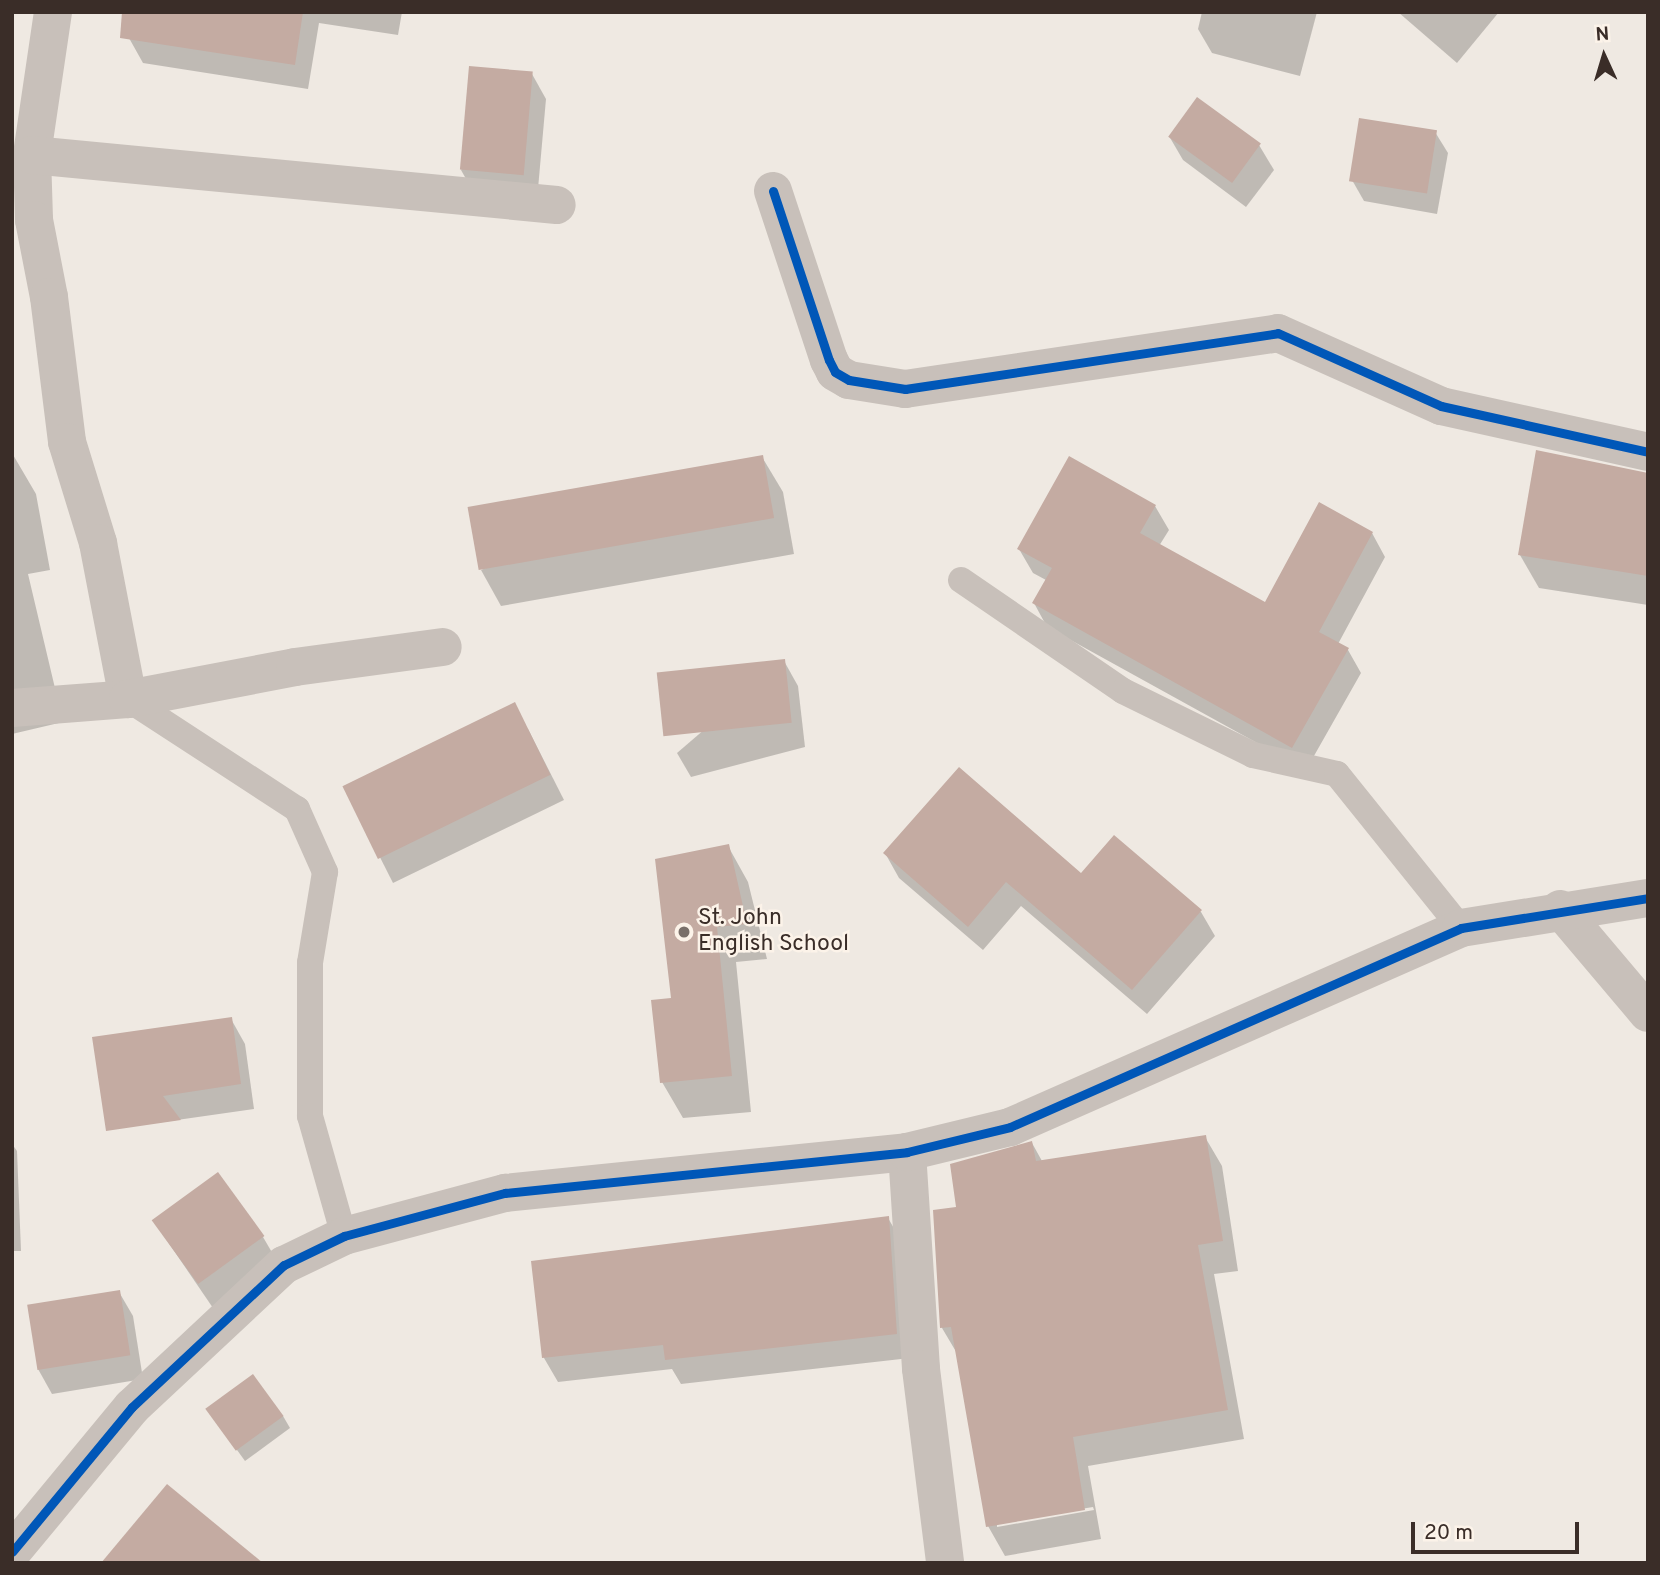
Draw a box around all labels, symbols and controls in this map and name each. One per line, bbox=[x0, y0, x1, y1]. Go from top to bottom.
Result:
north arrow bbox=[1569, 21, 1639, 91]
text: N bbox=[1595, 23, 1610, 47]
place label: St. John English School bbox=[698, 905, 849, 959]
marker: St. John English School bbox=[676, 924, 692, 940]
scale bar bbox=[1415, 1508, 1583, 1552]
text: 20 m bbox=[1424, 1520, 1473, 1547]

